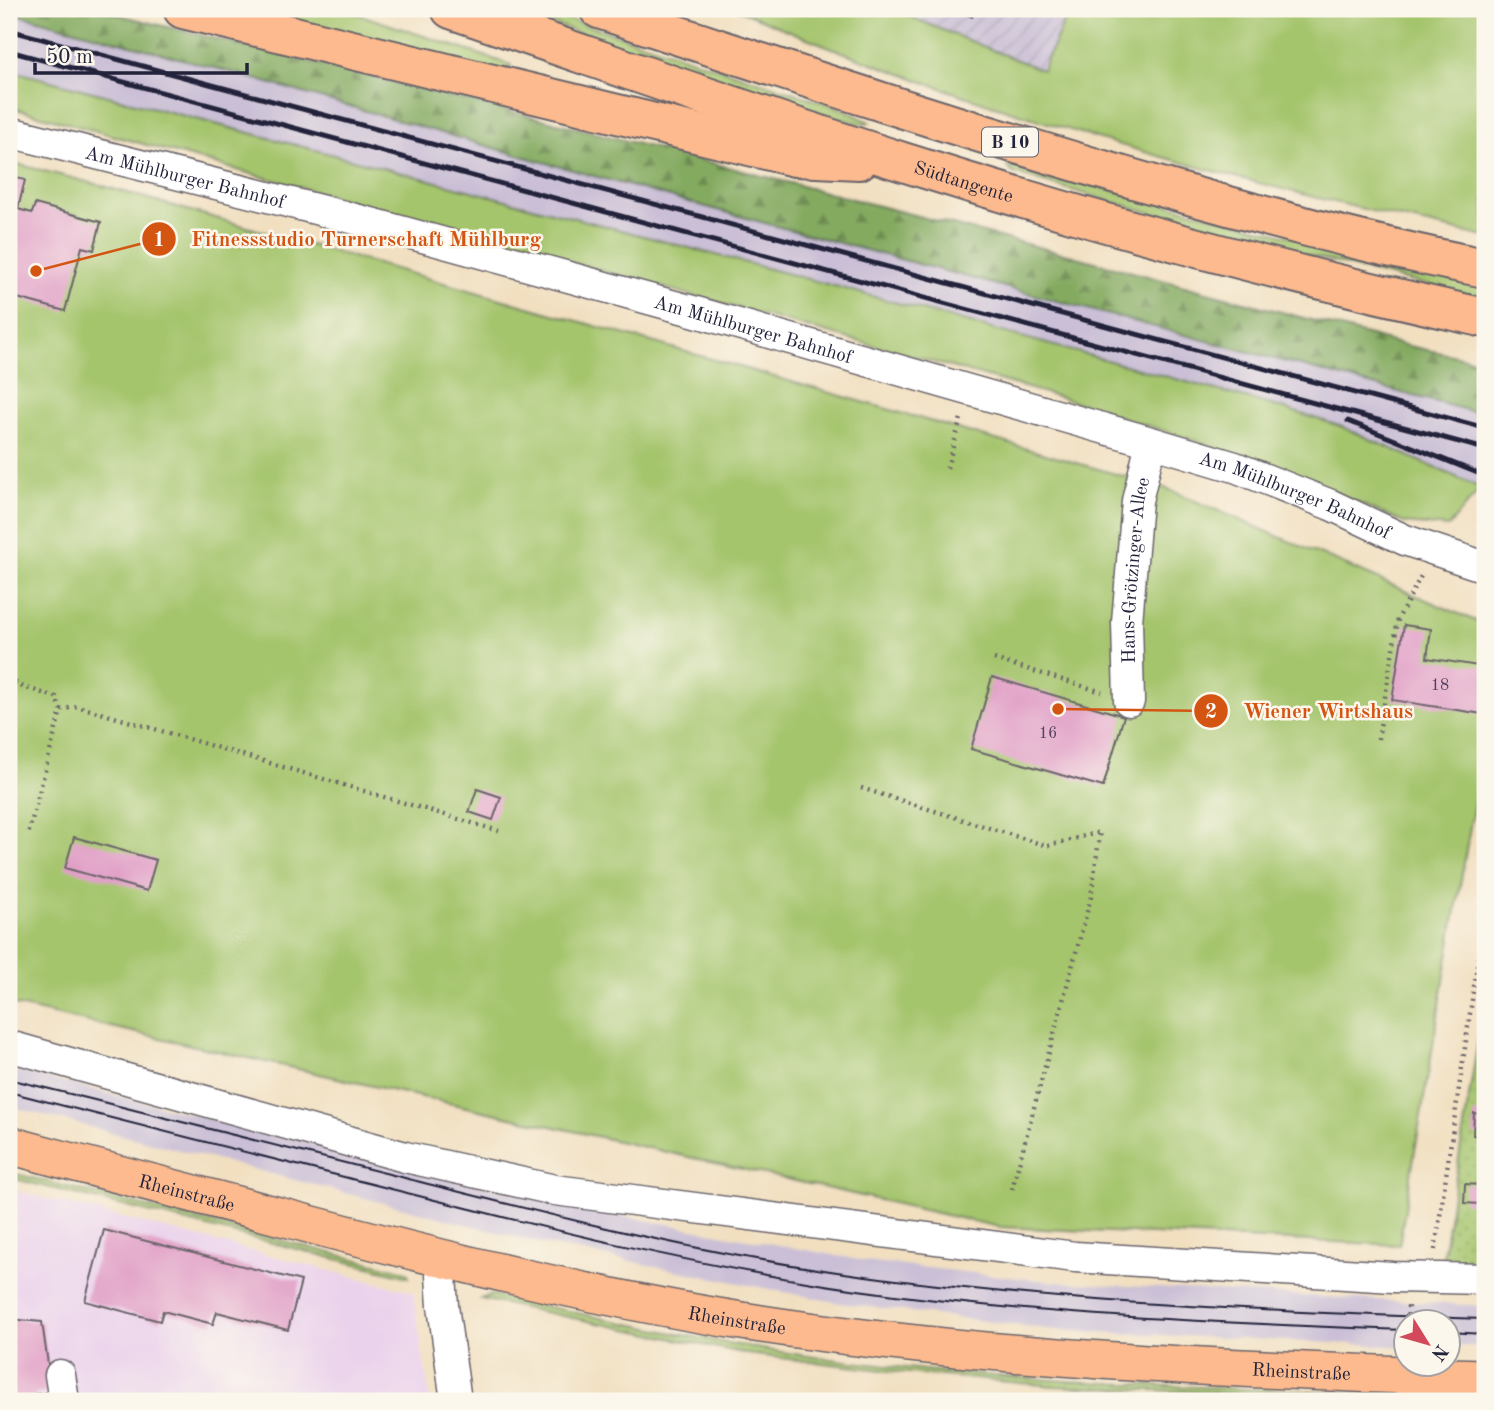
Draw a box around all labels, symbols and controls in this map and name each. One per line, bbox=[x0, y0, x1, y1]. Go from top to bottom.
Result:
scale bar bbox=[35, 32, 247, 76]
text: 50 m bbox=[46, 47, 93, 68]
road number: B 10 bbox=[982, 127, 1038, 156]
street label: Am Mühlburger Bahnhof bbox=[83, 145, 288, 213]
street label: Südtangente bbox=[911, 159, 1015, 207]
callout: Fitnessstudio Turnerschaft Mühlburg bbox=[142, 218, 555, 260]
text: 1 bbox=[153, 230, 165, 251]
text: Fitnessstudio Turnerschaft Mühlburg bbox=[191, 230, 541, 251]
street label: Am Mühlburger Bahnhof bbox=[651, 294, 855, 368]
street label: Am Mühlburger Bahnhof bbox=[1196, 450, 1394, 544]
street label: Hans-Grötzinger-Allee bbox=[1120, 476, 1154, 664]
house number: 18 bbox=[1431, 678, 1449, 694]
callout: Wiener Wirtshaus bbox=[1194, 690, 1427, 732]
text: 2 bbox=[1205, 702, 1217, 723]
text: Wiener Wirtshaus bbox=[1243, 702, 1413, 723]
house number: 16 bbox=[1039, 726, 1057, 742]
street label: Rheinstraße bbox=[136, 1173, 236, 1216]
street label: Rheinstraße bbox=[686, 1305, 787, 1340]
north arrow bbox=[1392, 1308, 1462, 1378]
text: N bbox=[1426, 1340, 1451, 1364]
street label: Rheinstraße bbox=[1251, 1362, 1351, 1385]

